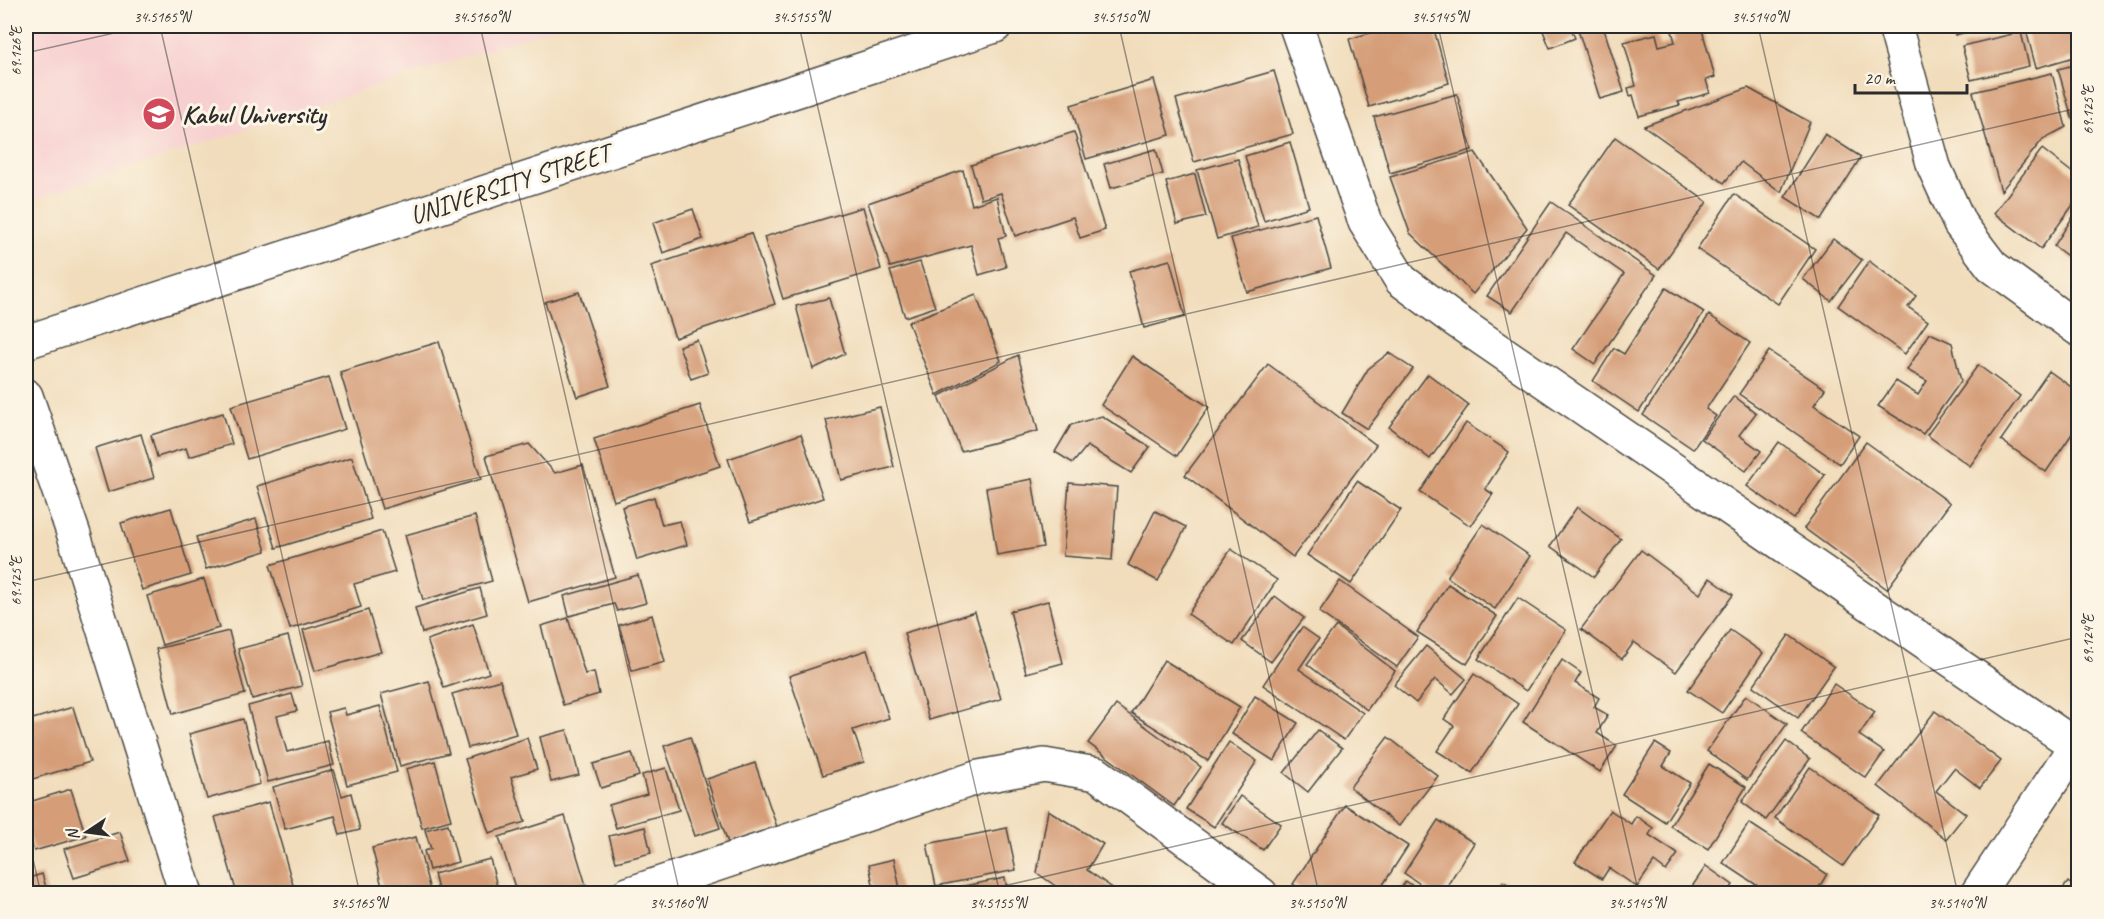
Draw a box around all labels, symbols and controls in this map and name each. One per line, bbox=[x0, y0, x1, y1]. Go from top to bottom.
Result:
text: 34.5165°N bbox=[134, 8, 193, 27]
text: 34.5160°N bbox=[453, 8, 512, 27]
text: 34.5155°N bbox=[773, 8, 832, 27]
text: 34.5150°N bbox=[1092, 8, 1151, 27]
text: 34.5145°N bbox=[1412, 8, 1471, 27]
text: 34.5140°N bbox=[1732, 8, 1791, 27]
text: 69.126°E bbox=[7, 24, 26, 75]
scale bar bbox=[1855, 57, 1968, 95]
text: 20 m bbox=[1864, 67, 1897, 89]
text: 69.125°E bbox=[2079, 83, 2098, 134]
school or university icon: Kabul University bbox=[141, 96, 177, 132]
place label: Kabul University bbox=[182, 98, 328, 131]
street label: UNIVERSITY STREET bbox=[406, 134, 619, 232]
text: 69.125°E bbox=[7, 554, 26, 605]
text: 69.124°E bbox=[2079, 612, 2098, 663]
north arrow bbox=[57, 802, 117, 862]
text: N bbox=[62, 825, 84, 842]
text: 34.5165°N bbox=[331, 894, 390, 913]
text: 34.5160°N bbox=[650, 894, 709, 913]
text: 34.5155°N bbox=[970, 894, 1029, 913]
text: 34.5150°N bbox=[1289, 894, 1348, 913]
text: 34.5145°N bbox=[1609, 894, 1668, 913]
text: 34.5140°N bbox=[1929, 894, 1988, 913]

